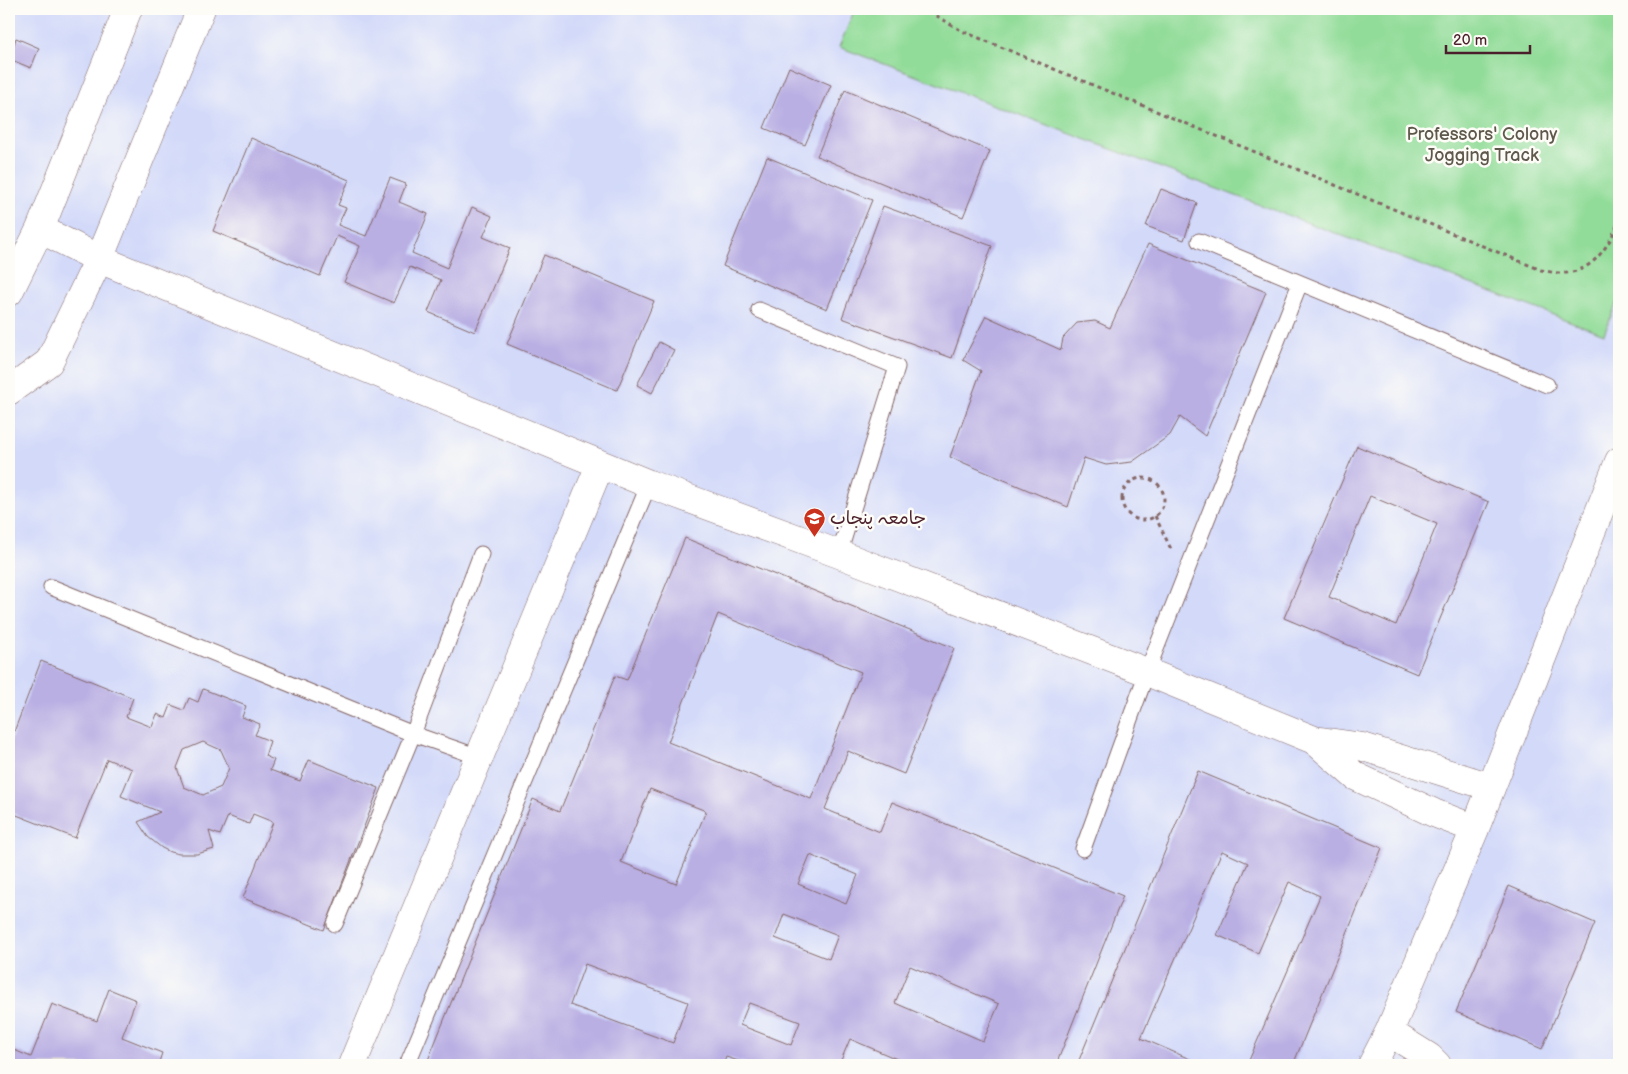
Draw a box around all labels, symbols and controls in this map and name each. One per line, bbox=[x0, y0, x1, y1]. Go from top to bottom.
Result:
scale bar bbox=[1446, 22, 1529, 54]
text: 20 m bbox=[1453, 31, 1487, 50]
park label: Professors' Colony Jogging Track bbox=[1407, 124, 1558, 166]
school or university icon: جامعہ پنجاب bbox=[802, 506, 826, 537]
place label: جامعہ پنجاب bbox=[830, 508, 926, 530]

